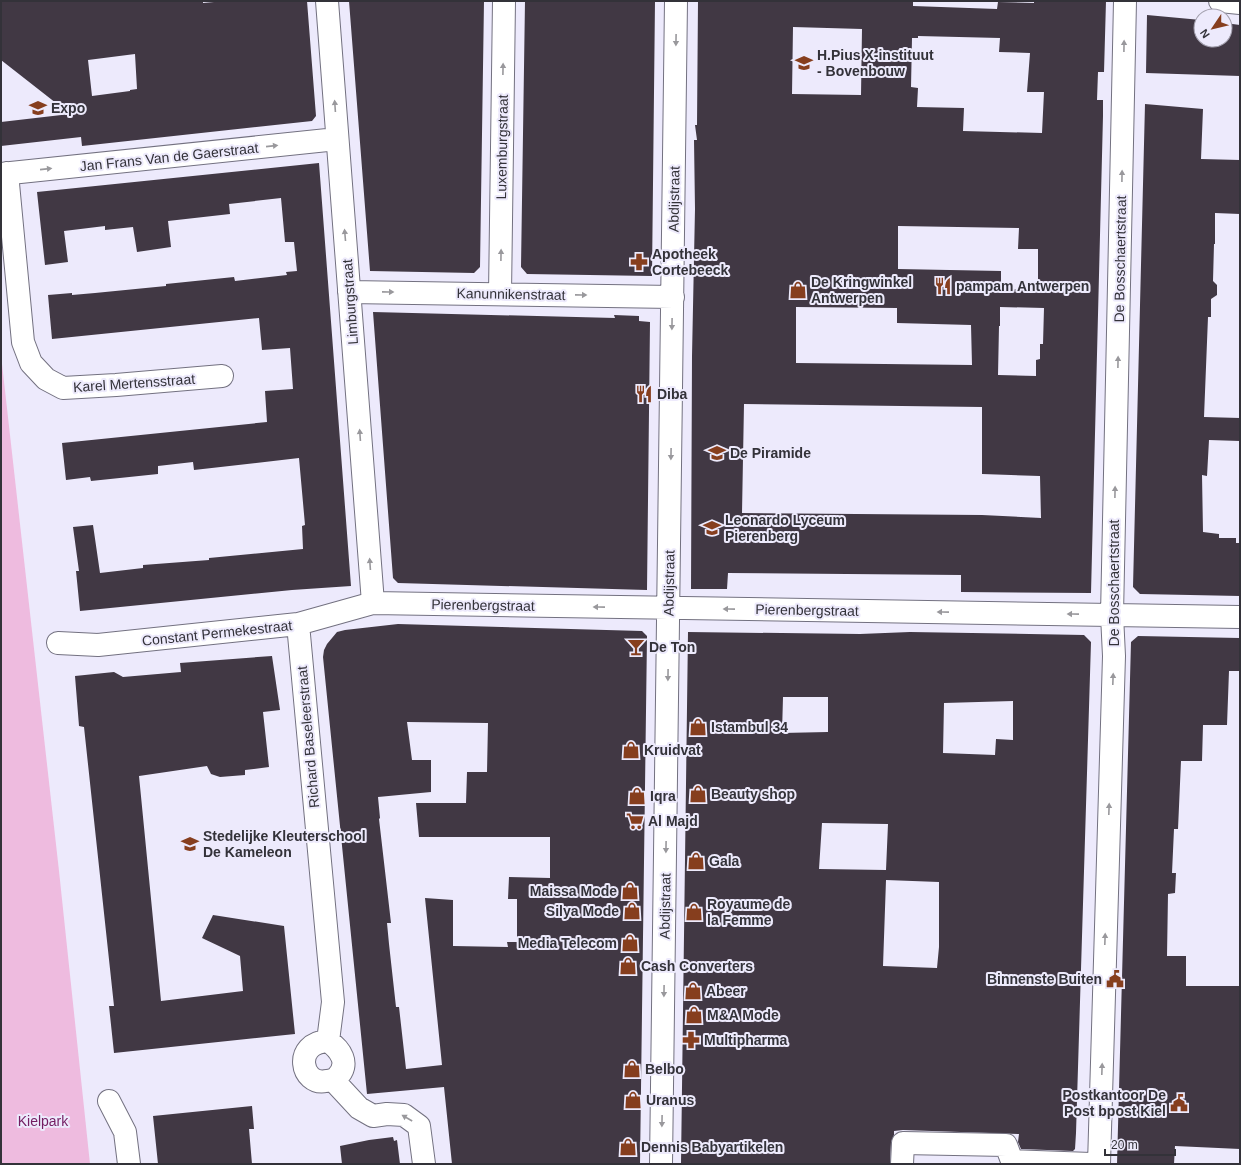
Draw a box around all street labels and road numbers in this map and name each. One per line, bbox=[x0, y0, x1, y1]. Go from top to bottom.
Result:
street label: Luxemburgstraat bbox=[493, 94, 511, 200]
street label: Jan Frans Van de Gaerstraat bbox=[79, 140, 259, 174]
street label: Abdijstraat bbox=[665, 166, 683, 232]
street label: De Bosschaertstraat bbox=[1111, 195, 1129, 323]
street label: Limburgstraat bbox=[339, 259, 361, 345]
street label: Kanunnikenstraat bbox=[456, 285, 566, 303]
street label: Karel Mertensstraat bbox=[73, 371, 196, 395]
street label: De Bosschaertstraat bbox=[1106, 519, 1122, 646]
street label: Abdijstraat bbox=[660, 550, 678, 616]
street label: Pierenbergstraat bbox=[431, 596, 535, 614]
street label: Pierenbergstraat bbox=[755, 601, 859, 619]
street label: Constant Permekestraat bbox=[141, 617, 293, 649]
street label: Richard Baseleerstraat bbox=[294, 665, 322, 809]
street label: Abdijstraat bbox=[656, 873, 674, 939]

